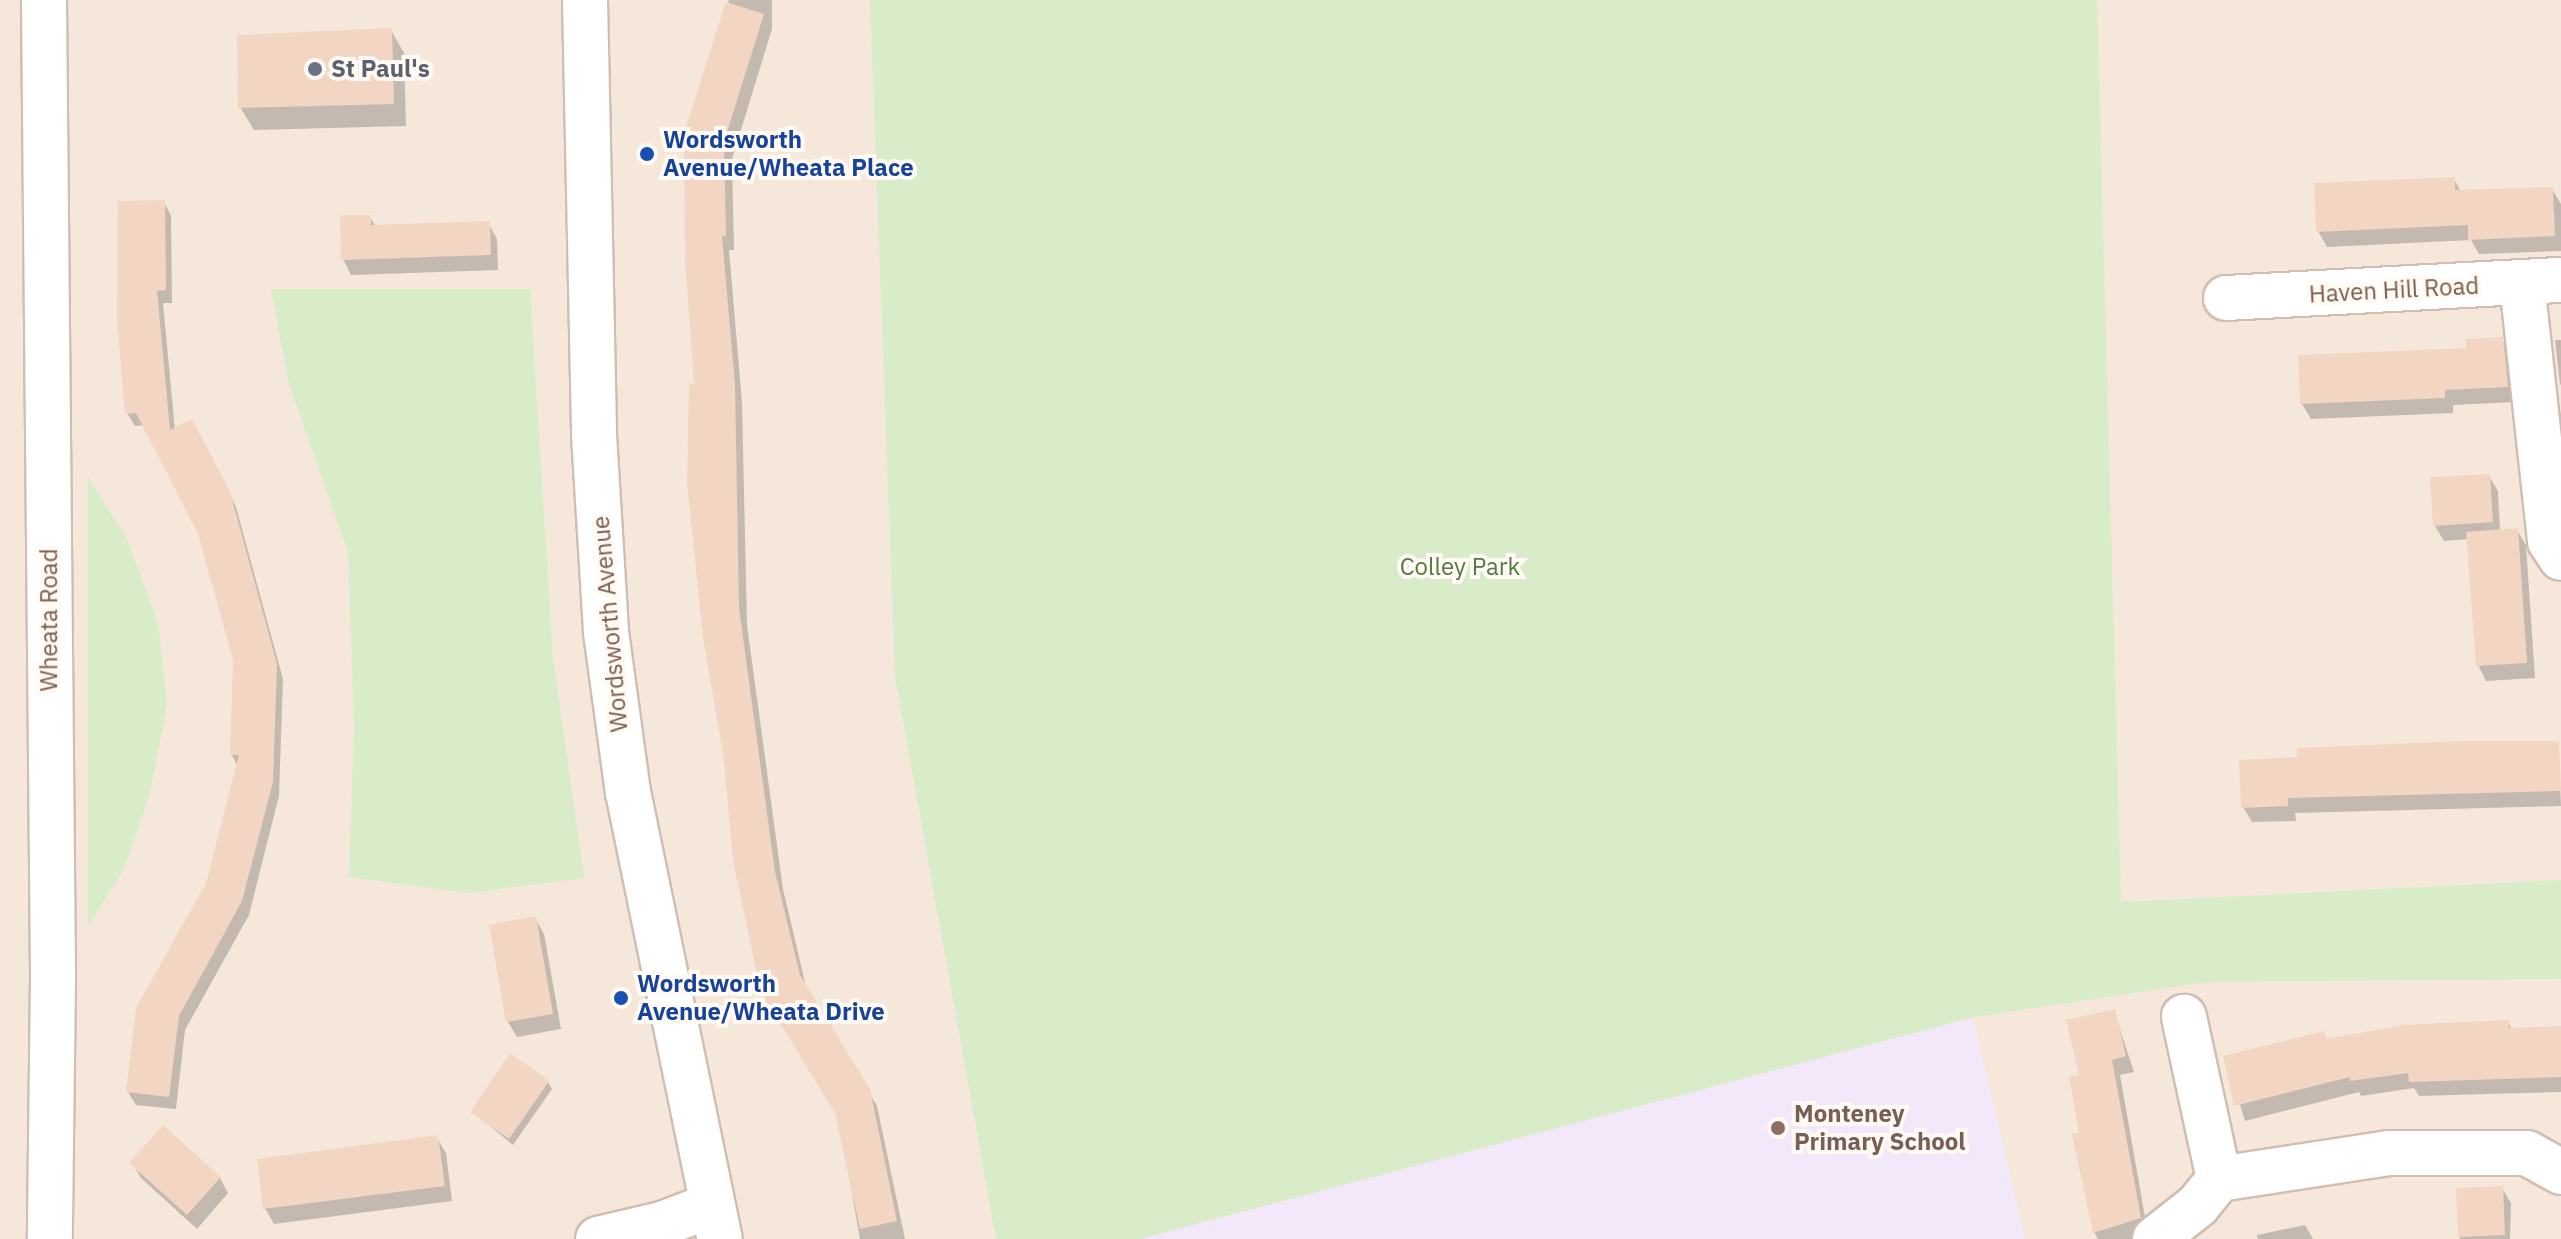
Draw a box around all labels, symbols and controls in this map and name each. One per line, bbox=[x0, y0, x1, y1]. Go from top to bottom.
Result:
place label: St Paul's bbox=[331, 55, 430, 83]
marker: St Paul's bbox=[306, 60, 324, 78]
place label: Wordsworth Avenue/Wheata Place bbox=[663, 126, 914, 182]
marker: Wordsworth Avenue/Wheata Place bbox=[638, 145, 656, 163]
street label: Haven Hill Road bbox=[2308, 271, 2480, 309]
street label: Wordsworth Avenue bbox=[586, 515, 634, 733]
street label: Wheata Road bbox=[35, 548, 63, 692]
park label: Colley Park bbox=[1400, 553, 1520, 581]
place label: Wordsworth Avenue/Wheata Drive bbox=[637, 970, 885, 1026]
marker: Wordsworth Avenue/Wheata Drive bbox=[612, 989, 630, 1007]
place label: Monteney Primary School bbox=[1794, 1100, 1966, 1156]
marker: Monteney Primary School bbox=[1769, 1119, 1787, 1137]

